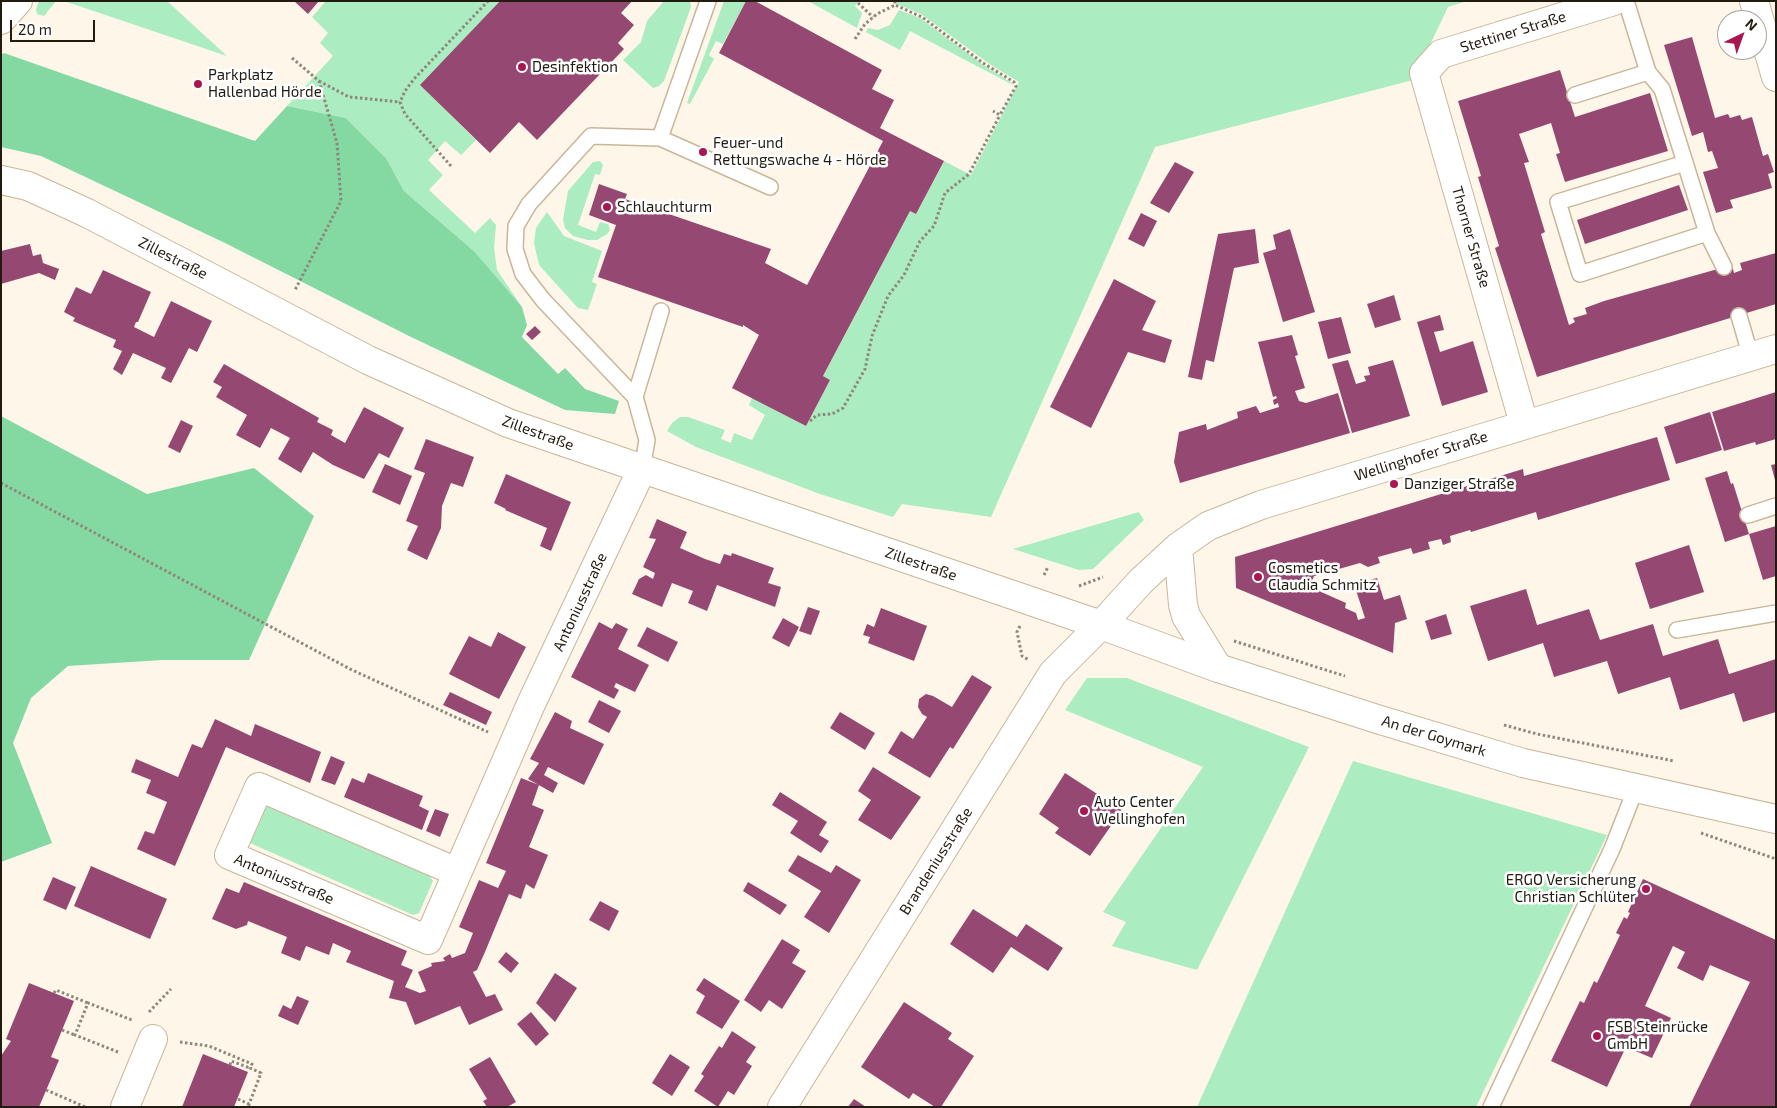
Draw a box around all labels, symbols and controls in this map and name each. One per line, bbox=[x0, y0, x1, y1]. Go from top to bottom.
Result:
street label: Stettiner Straße bbox=[1458, 7, 1568, 57]
scale bar bbox=[12, 10, 98, 42]
north arrow bbox=[1717, 10, 1767, 60]
text: N bbox=[1742, 15, 1761, 34]
text: 20 m bbox=[18, 20, 52, 38]
place label: Desinfektion bbox=[532, 58, 618, 76]
marker: Desinfektion bbox=[516, 61, 528, 73]
place label: Parkplatz Hallenbad Hörde bbox=[208, 66, 322, 101]
marker: Parkplatz Hallenbad Hörde bbox=[192, 78, 204, 90]
place label: Feuer-und Rettungswache 4 - Hörde bbox=[713, 134, 887, 169]
marker: Feuer-und Rettungswache 4 - Hörde bbox=[697, 146, 709, 158]
street label: Thorner Straße bbox=[1448, 184, 1494, 290]
place label: Schlauchturm bbox=[617, 198, 712, 216]
marker: Schlauchturm bbox=[601, 201, 613, 213]
street label: Zillestraße bbox=[136, 233, 210, 283]
street label: Zillestraße bbox=[500, 412, 576, 454]
street label: Wellinghofer Straße bbox=[1352, 427, 1490, 485]
place label: Danziger Straße bbox=[1404, 475, 1514, 493]
marker: Danziger Straße bbox=[1388, 478, 1400, 490]
street label: Zillestraße bbox=[883, 543, 959, 585]
street label: Antoniusstraße bbox=[549, 550, 611, 654]
place label: Cosmetics Claudia Schmitz bbox=[1268, 559, 1376, 594]
marker: Cosmetics Claudia Schmitz bbox=[1252, 571, 1264, 583]
street label: An der Goymark bbox=[1380, 712, 1488, 760]
place label: Auto Center Wellinghofen bbox=[1094, 793, 1185, 828]
street label: Brandeniusstraße bbox=[896, 804, 976, 918]
marker: Auto Center Wellinghofen bbox=[1078, 805, 1090, 817]
street label: Antoniusstraße bbox=[231, 850, 337, 908]
place label: ERGO Versicherung Christian Schlüter bbox=[1506, 871, 1636, 906]
marker: ERGO Versicherung Christian Schlüter bbox=[1640, 883, 1652, 895]
place label: FSB Steinrücke GmbH bbox=[1607, 1018, 1708, 1053]
marker: FSB Steinrücke GmbH bbox=[1591, 1030, 1603, 1042]

